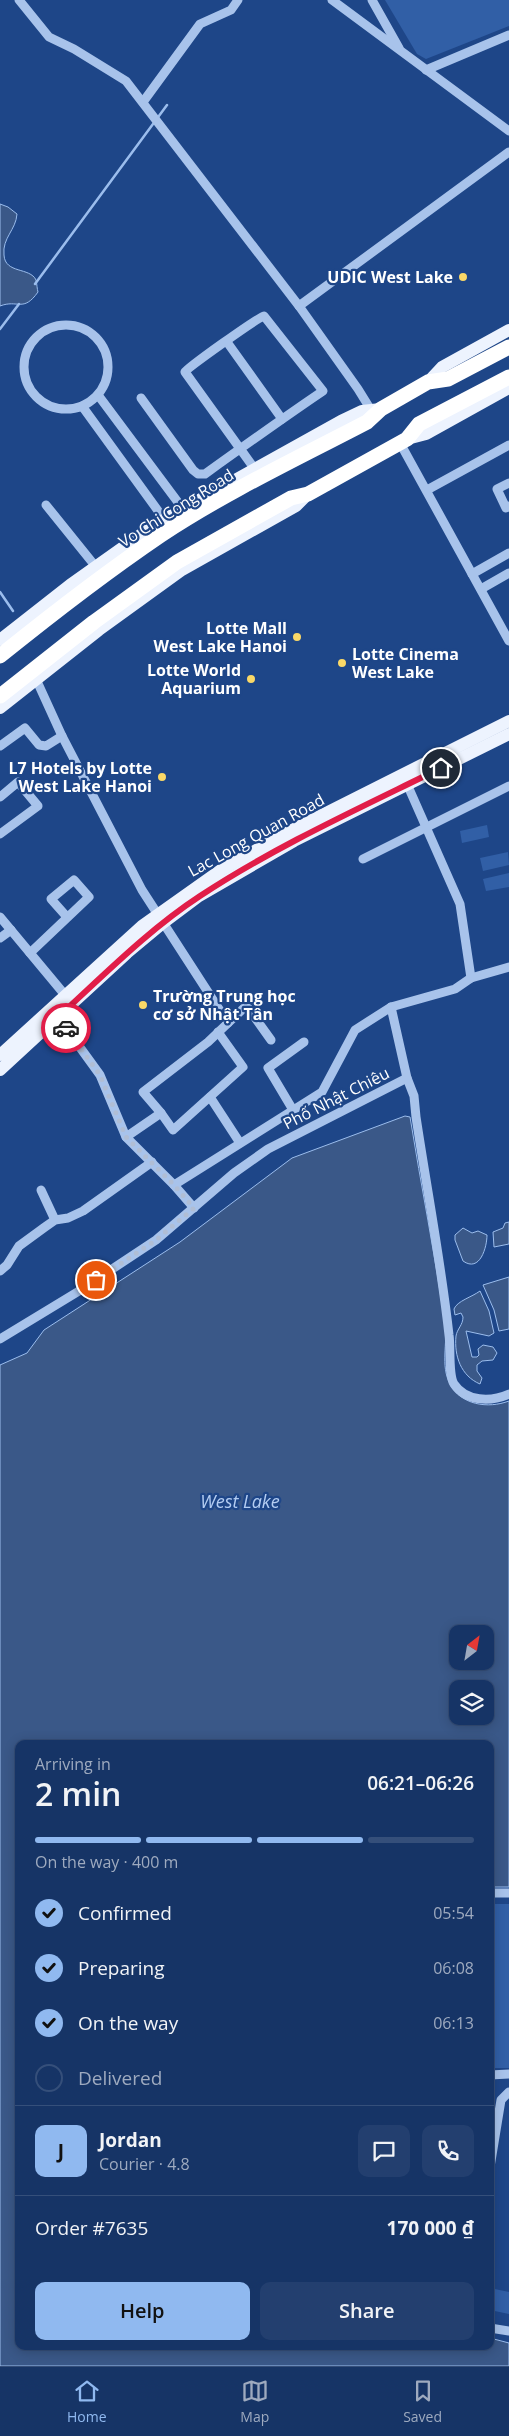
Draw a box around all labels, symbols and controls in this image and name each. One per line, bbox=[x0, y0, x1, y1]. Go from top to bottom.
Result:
place label: UDIC West Lake bbox=[327, 266, 453, 288]
marker: UDIC West Lake bbox=[457, 271, 469, 283]
street label: Vo Chi Cong Road bbox=[114, 464, 238, 552]
place label: Lotte Mall West Lake Hanoi bbox=[154, 617, 287, 657]
marker: Lotte Mall West Lake Hanoi bbox=[291, 631, 303, 643]
place label: Lotte Cinema West Lake bbox=[352, 643, 459, 683]
marker: Lotte Cinema West Lake bbox=[336, 657, 348, 669]
place label: Lotte World Aquarium bbox=[147, 659, 241, 699]
marker: Lotte World Aquarium bbox=[245, 673, 257, 685]
pin bbox=[420, 747, 462, 789]
icon: home bbox=[427, 754, 455, 782]
place label: L7 Hotels by Lotte West Lake Hanoi bbox=[8, 757, 152, 797]
marker: L7 Hotels by Lotte West Lake Hanoi bbox=[156, 771, 168, 783]
street label: Lac Long Quan Road bbox=[184, 788, 328, 882]
place label: Trường Trung học cơ sở Nhật Tân bbox=[153, 985, 296, 1025]
marker: Trường Trung học cơ sở Nhật Tân bbox=[137, 999, 149, 1011]
courier bbox=[41, 1003, 91, 1053]
icon: car bbox=[52, 1014, 80, 1042]
street label: Phố Nhật Chiêu bbox=[279, 1062, 393, 1134]
pin bbox=[75, 1259, 117, 1301]
icon: bag bbox=[82, 1266, 110, 1294]
water label: West Lake bbox=[200, 1489, 280, 1513]
north arrow bbox=[449, 1625, 494, 1670]
map controls bbox=[449, 1625, 494, 1725]
button: layers bbox=[449, 1680, 494, 1725]
text: Arriving in bbox=[35, 1753, 111, 1775]
text: 06:21–06:26 bbox=[367, 1770, 474, 1796]
text: 2 min bbox=[35, 1772, 121, 1815]
text: On the way · 400 m bbox=[35, 1851, 178, 1873]
icon: check bbox=[35, 1899, 63, 1927]
text: Confirmed bbox=[78, 1900, 172, 1926]
text: 05:54 bbox=[433, 1902, 474, 1924]
icon: check bbox=[35, 1954, 63, 1982]
text: Preparing bbox=[78, 1955, 165, 1981]
text: 06:08 bbox=[433, 1957, 474, 1979]
icon: check bbox=[35, 2009, 63, 2037]
text: On the way bbox=[78, 2010, 178, 2036]
text: 06:13 bbox=[433, 2012, 474, 2034]
text: Delivered bbox=[78, 2065, 162, 2091]
button: chat bbox=[358, 2125, 410, 2177]
button: phone bbox=[422, 2125, 474, 2177]
text: Jordan bbox=[99, 2127, 162, 2153]
text: J bbox=[58, 2138, 64, 2164]
text: Courier · 4.8 bbox=[99, 2153, 190, 2175]
text: Order #7635 bbox=[35, 2215, 148, 2241]
text: 170 000 ₫ bbox=[387, 2215, 474, 2241]
button: Help bbox=[35, 2282, 250, 2340]
button: Share bbox=[260, 2282, 474, 2340]
tab: Home bbox=[67, 2377, 107, 2426]
tab: Map bbox=[240, 2377, 269, 2426]
tab: Saved bbox=[403, 2377, 442, 2426]

